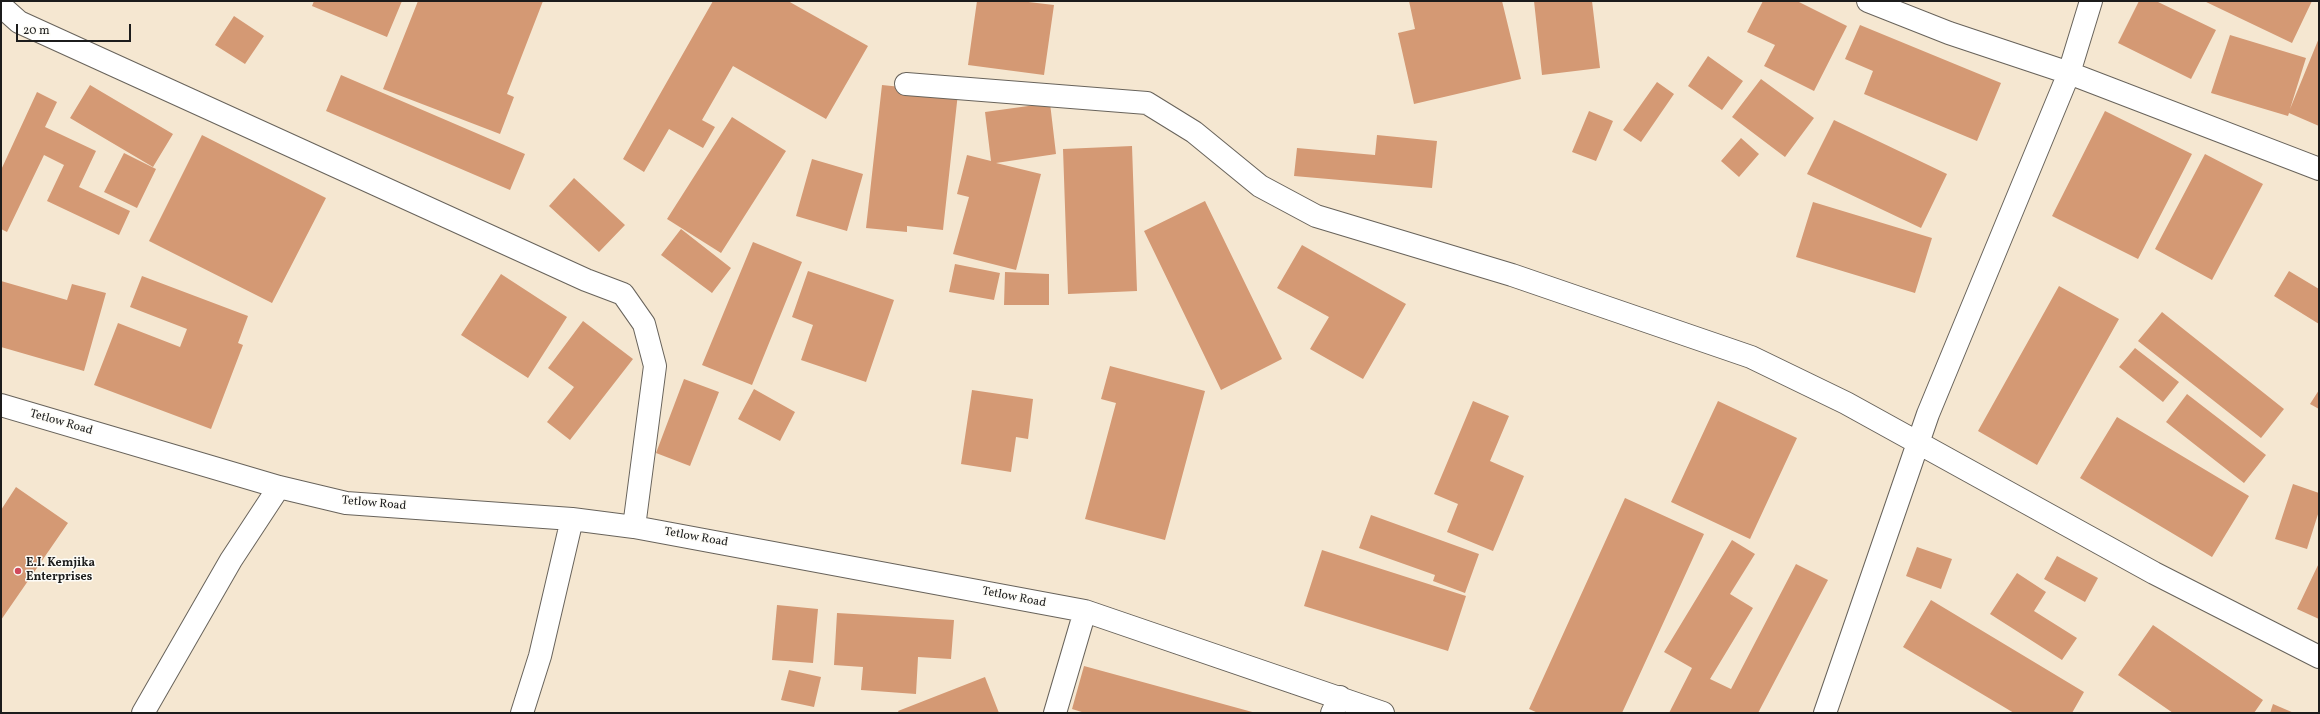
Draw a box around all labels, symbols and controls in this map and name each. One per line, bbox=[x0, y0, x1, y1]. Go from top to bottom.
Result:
scale bar bbox=[18, 16, 133, 42]
text: 20 m bbox=[23, 23, 50, 39]
street label: Tetlow Road bbox=[28, 407, 94, 439]
street label: Tetlow Road bbox=[341, 494, 407, 514]
street label: Tetlow Road bbox=[663, 525, 729, 551]
place label: E.I. Kemjika Enterprises bbox=[26, 557, 95, 585]
marker: E.I. Kemjika Enterprises bbox=[13, 566, 23, 576]
street label: Tetlow Road bbox=[981, 585, 1047, 611]

